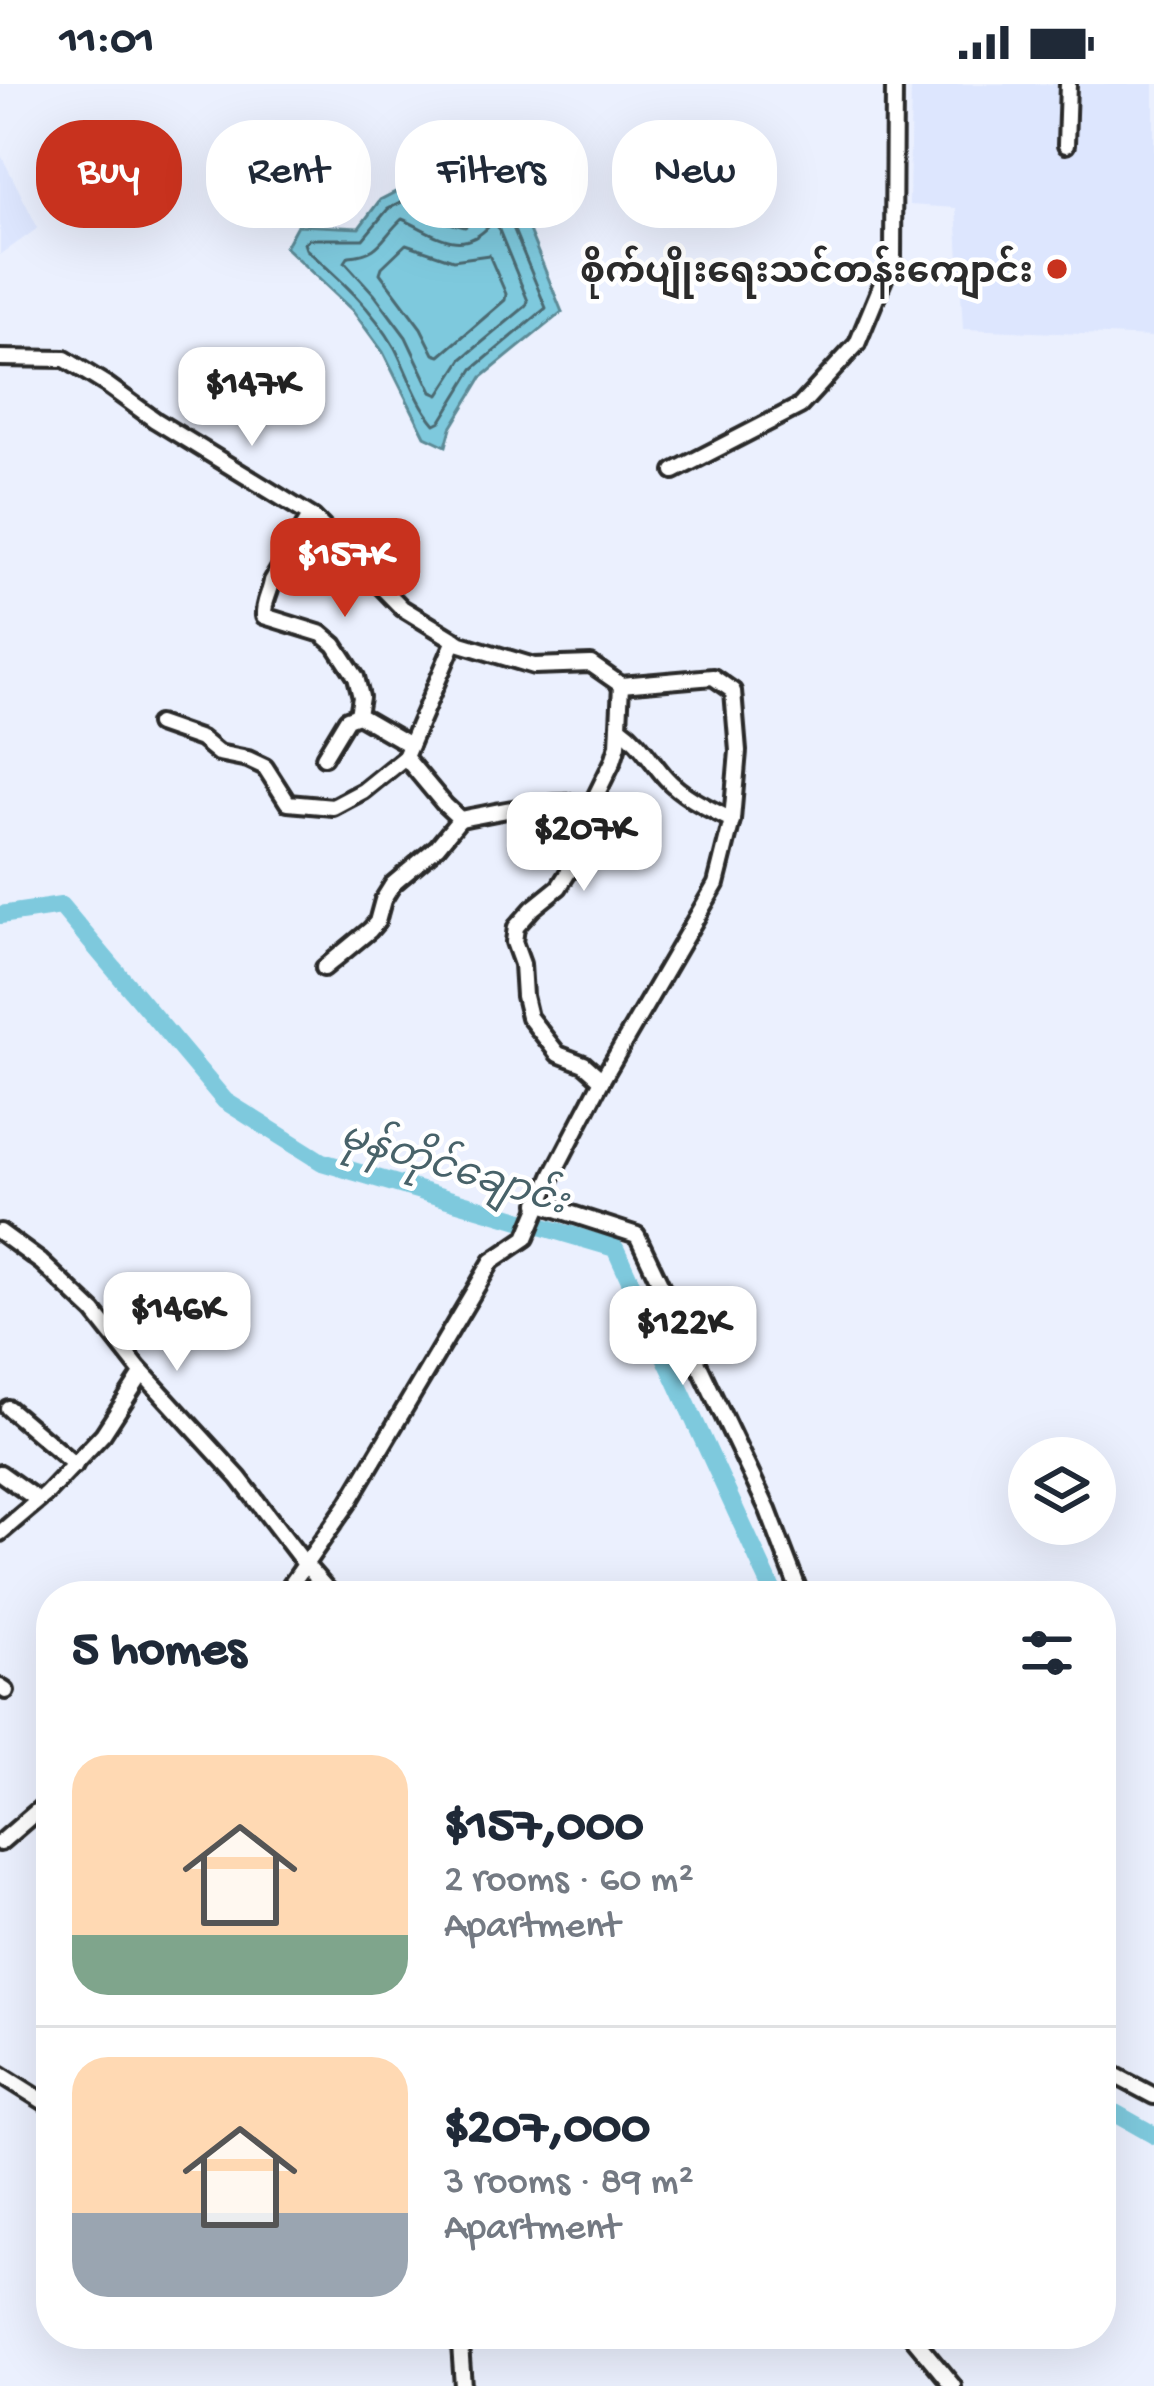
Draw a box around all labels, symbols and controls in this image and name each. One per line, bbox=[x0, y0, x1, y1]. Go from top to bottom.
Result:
text: 11:01 bbox=[60, 16, 154, 69]
chip: Buy bbox=[36, 120, 182, 228]
chip: Rent bbox=[206, 120, 371, 228]
chip: Filters bbox=[395, 120, 588, 228]
chip: New bbox=[612, 120, 777, 228]
place label: စိုက်ပျိုးရေးသင်တန်းကျောင်း bbox=[580, 245, 1033, 300]
marker: စိုက်ပျိုးရေးသင်တန်းကျောင်း bbox=[1044, 256, 1070, 282]
pin: $147K bbox=[168, 347, 336, 449]
text: $147K bbox=[205, 363, 299, 409]
pin: $157K bbox=[261, 518, 429, 620]
text: $157K bbox=[297, 534, 393, 580]
pin: $207K bbox=[500, 792, 668, 894]
text: $207K bbox=[534, 808, 634, 854]
water label: မုန်တိုင်ချောင်း bbox=[333, 1107, 577, 1233]
pin: $146K bbox=[93, 1272, 261, 1374]
pin: $122K bbox=[599, 1286, 767, 1388]
text: $146K bbox=[131, 1288, 223, 1334]
text: $122K bbox=[637, 1302, 730, 1348]
map controls bbox=[1008, 1437, 1116, 1545]
button: layers bbox=[1008, 1437, 1116, 1545]
icon: filters bbox=[1014, 1620, 1080, 1686]
text: 5 homes bbox=[72, 1623, 246, 1683]
text: $157,000 bbox=[444, 1799, 644, 1859]
icon: home bbox=[168, 1803, 312, 1947]
text: 2 rooms · 60 m² bbox=[444, 1859, 694, 1905]
text: Apartment bbox=[444, 1905, 620, 1951]
text: $207,000 bbox=[444, 2101, 650, 2161]
icon: home bbox=[168, 2105, 312, 2249]
text: 3 rooms · 89 m² bbox=[444, 2161, 694, 2207]
text: Apartment bbox=[444, 2207, 620, 2253]

